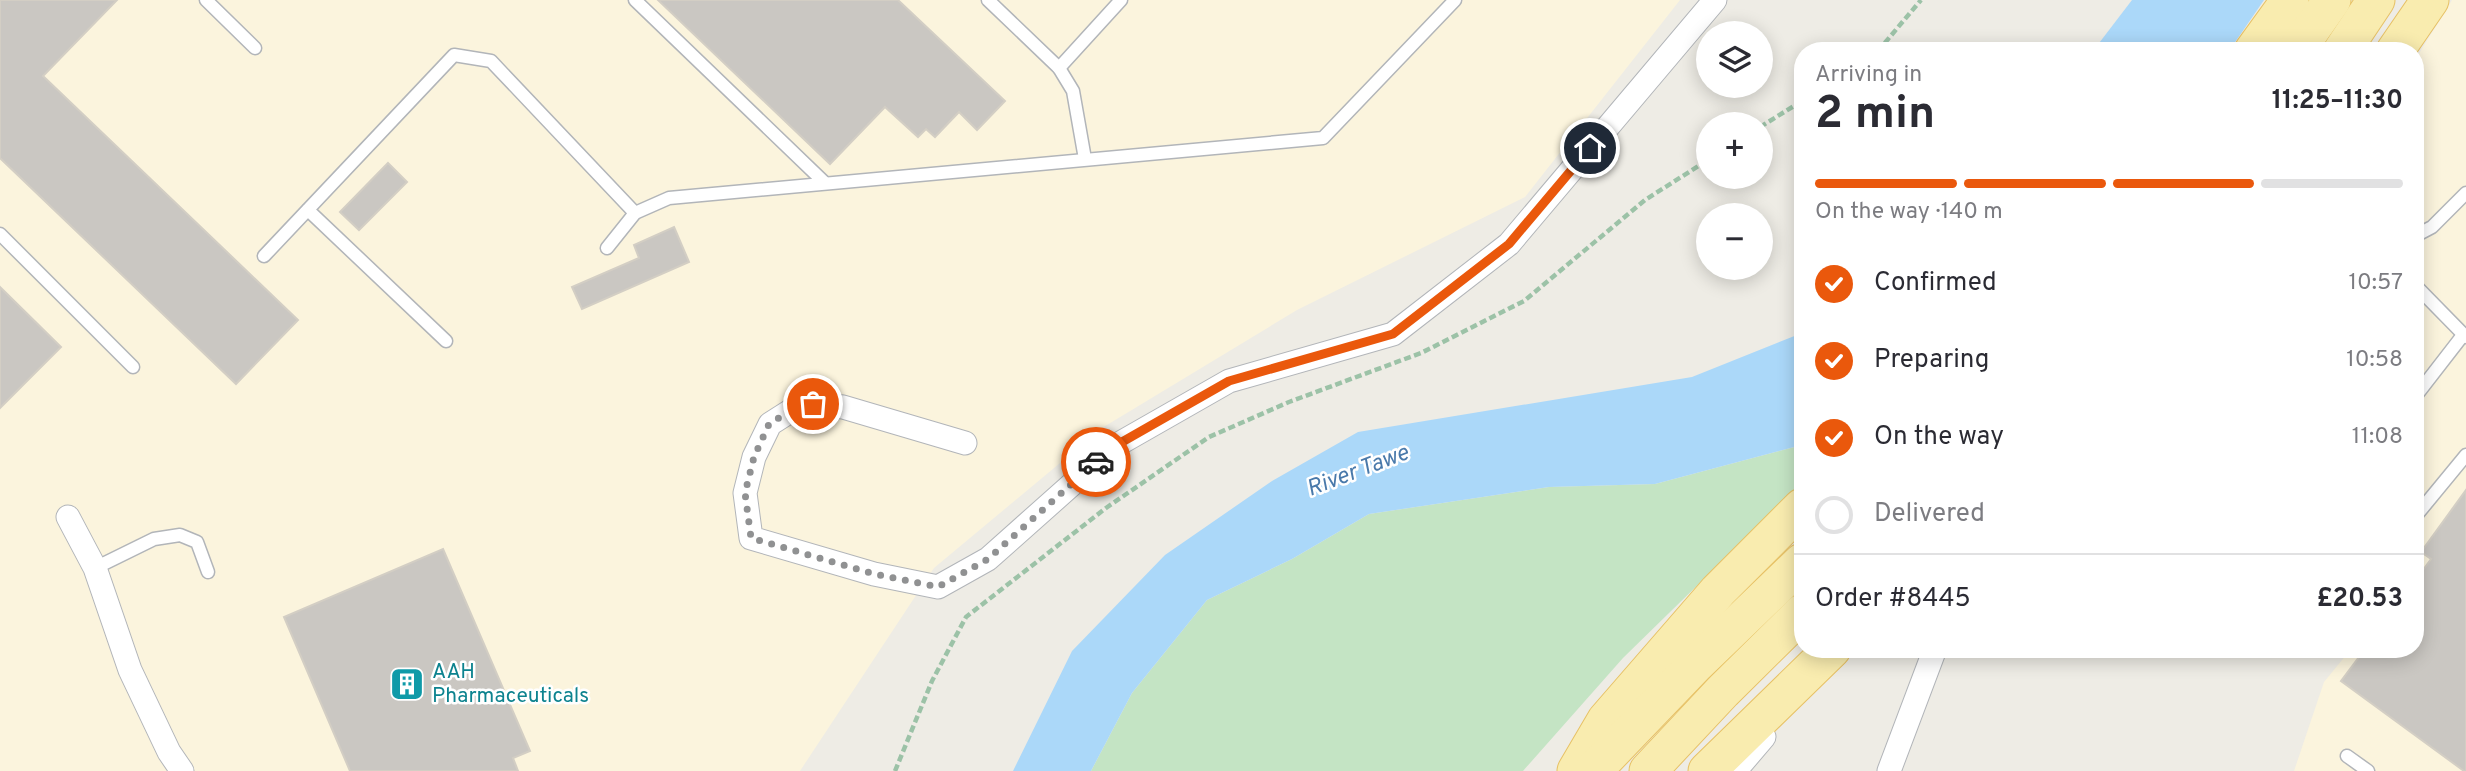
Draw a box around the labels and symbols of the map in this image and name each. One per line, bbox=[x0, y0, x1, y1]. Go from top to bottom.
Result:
pin bbox=[1560, 118, 1620, 178]
pin bbox=[783, 374, 843, 434]
courier bbox=[1061, 427, 1131, 497]
water label: River Tawe bbox=[1303, 439, 1414, 505]
place label: AAH Pharmaceuticals bbox=[432, 659, 589, 710]
building icon: AAH Pharmaceuticals bbox=[388, 665, 426, 703]

